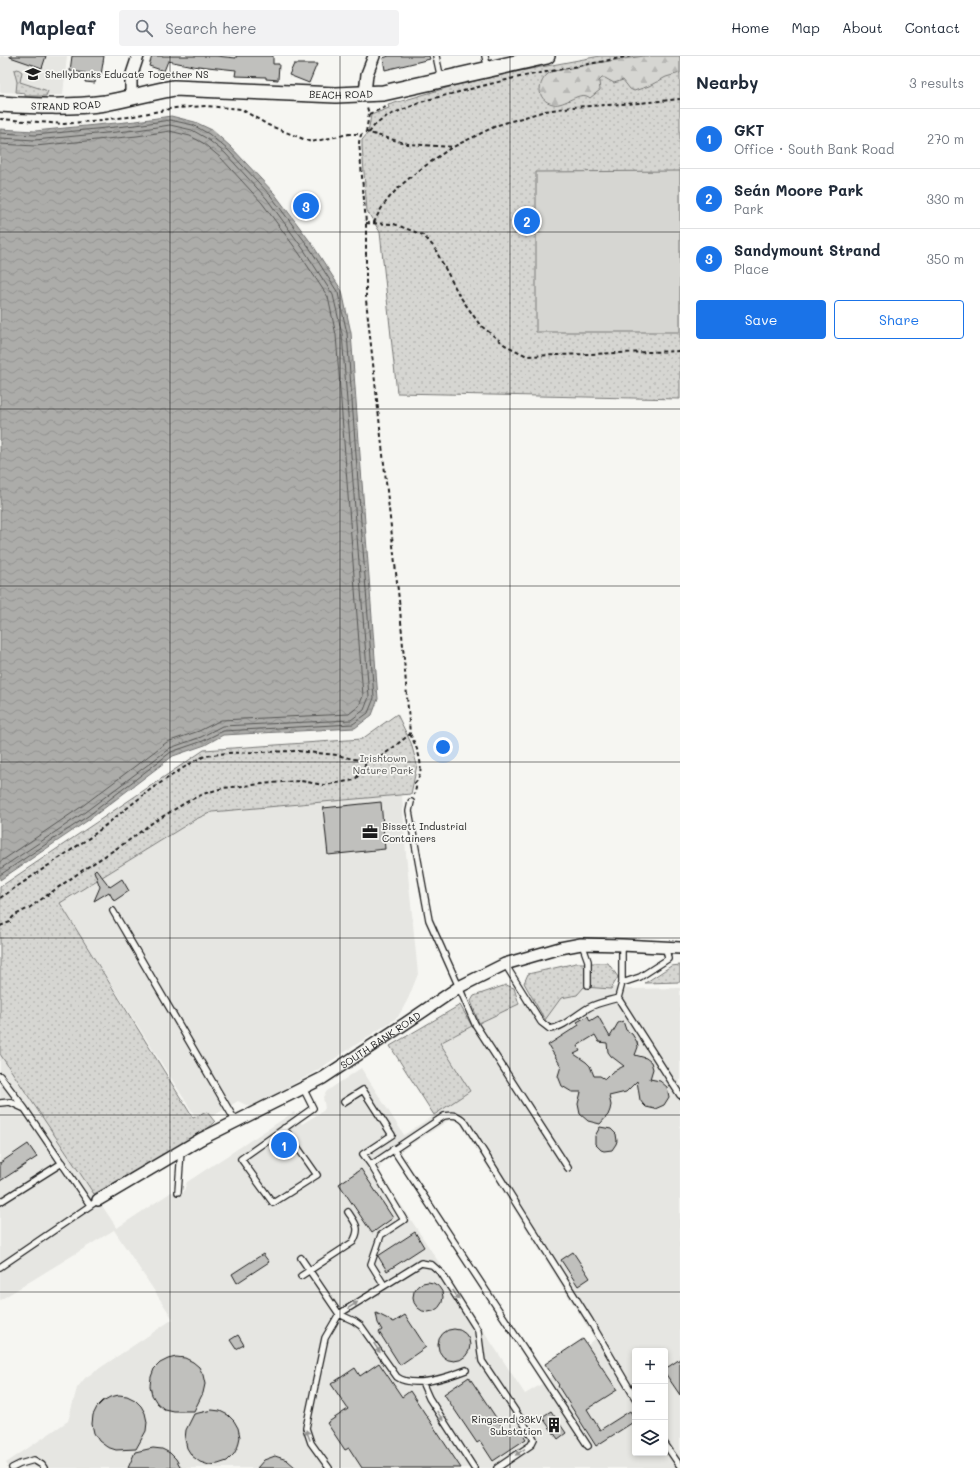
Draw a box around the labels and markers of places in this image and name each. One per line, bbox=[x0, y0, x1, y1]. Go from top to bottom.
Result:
school or university icon: Shellybanks Educate Together NS bbox=[24, 65, 42, 83]
place label: Shellybanks Educate Together NS bbox=[45, 67, 209, 81]
pin: 3 bbox=[293, 191, 319, 221]
pin: 2 bbox=[514, 206, 540, 236]
place label: Bissett Industrial Containers bbox=[382, 819, 467, 845]
office icon: Bissett Industrial Containers bbox=[361, 823, 379, 841]
pin: 1 bbox=[271, 1130, 297, 1160]
place label: Ringsend 38kV Substation bbox=[471, 1412, 542, 1438]
building icon: Ringsend 38kV Substation bbox=[545, 1416, 563, 1434]

